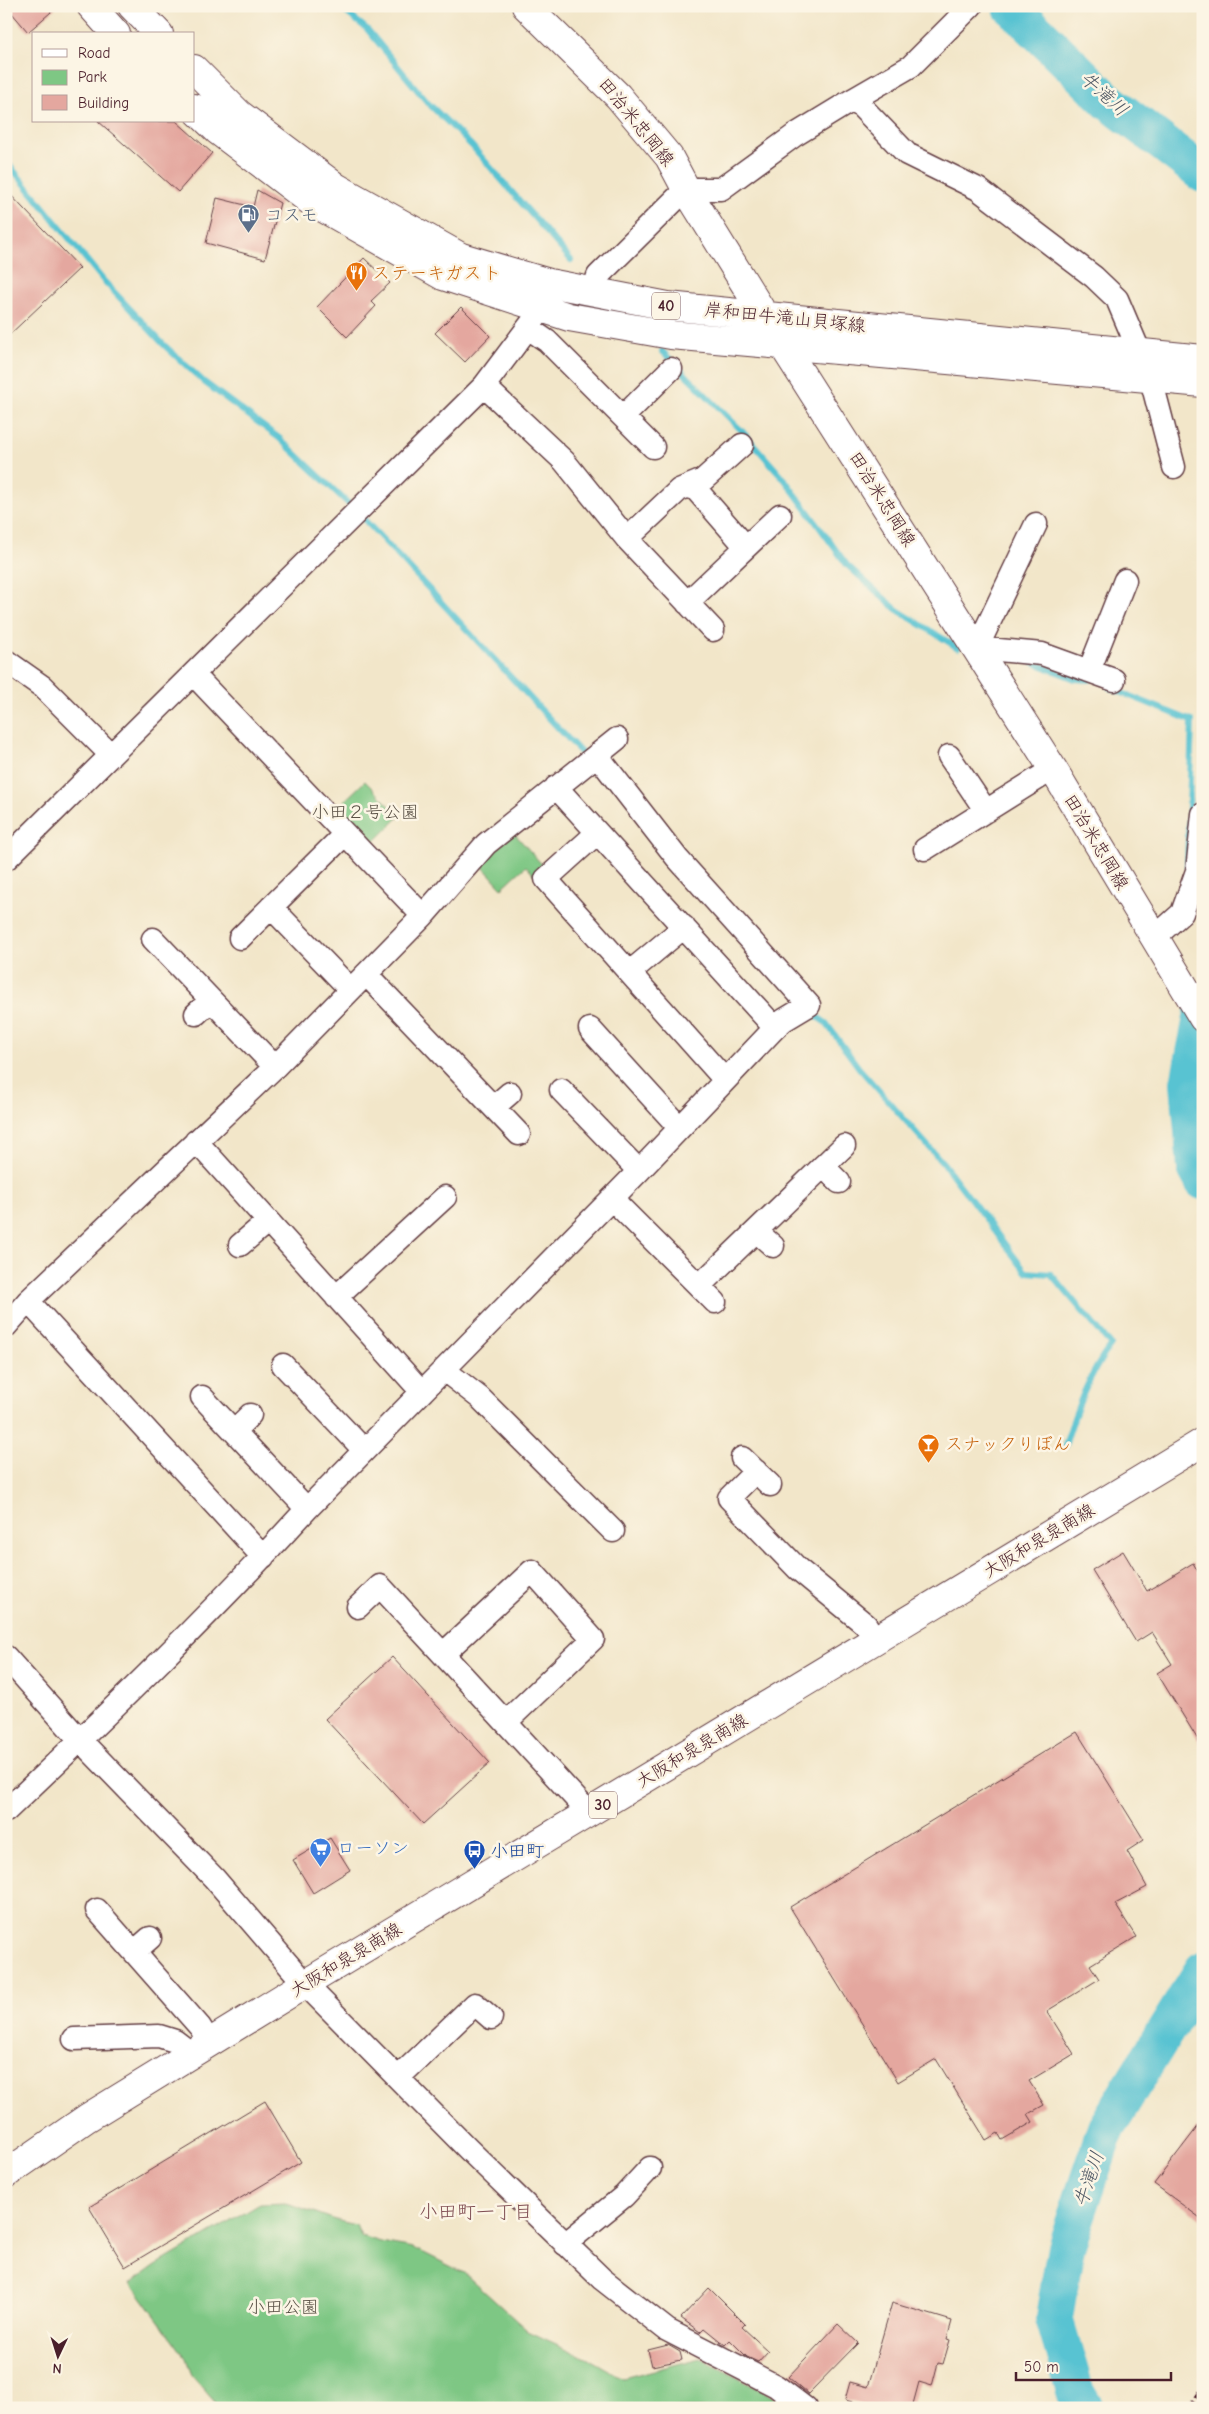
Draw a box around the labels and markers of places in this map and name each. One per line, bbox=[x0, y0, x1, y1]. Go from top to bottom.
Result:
fuel station icon: コスモ bbox=[237, 203, 261, 234]
place label: コスモ bbox=[265, 205, 318, 226]
restaurant icon: ステーキガスト bbox=[344, 261, 368, 292]
place label: ステーキガスト bbox=[372, 263, 501, 284]
bar icon: スナックりぼん bbox=[917, 1432, 941, 1463]
place label: スナックりぼん bbox=[945, 1434, 1071, 1455]
supermarket icon: ローソン bbox=[309, 1836, 333, 1867]
place label: ローソン bbox=[337, 1838, 409, 1859]
bus stop icon: 小田町 bbox=[462, 1839, 486, 1870]
place label: 小田町 bbox=[490, 1841, 544, 1862]

